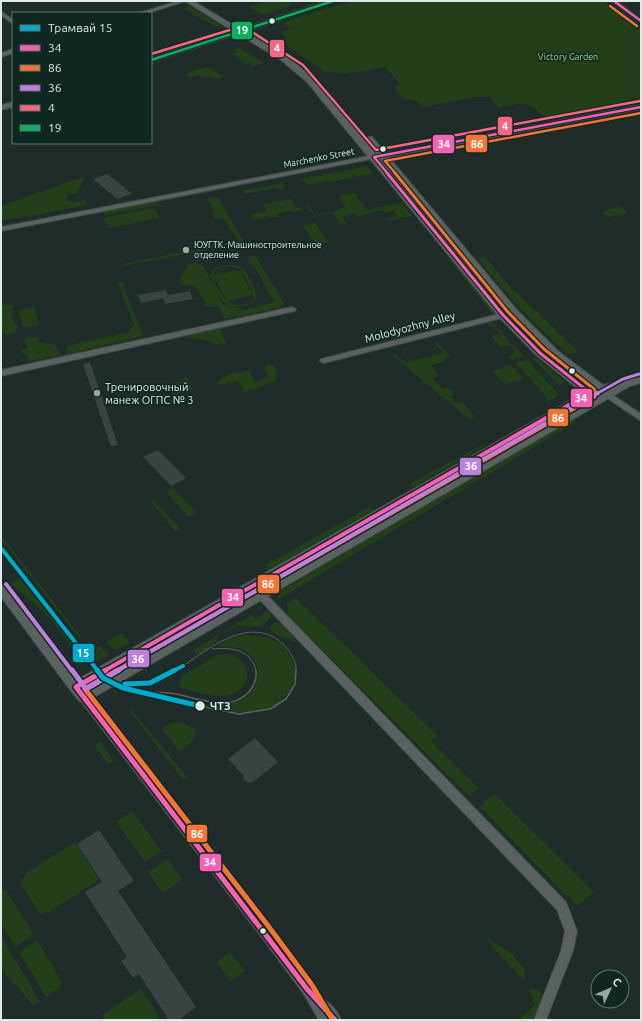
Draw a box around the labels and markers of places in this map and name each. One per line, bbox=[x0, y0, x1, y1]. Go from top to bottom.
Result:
unlabelled marker bbox=[267, 16, 277, 26]
unlabelled marker bbox=[378, 144, 388, 154]
place label: ЮУГТК. Машиностроительное отделение bbox=[194, 240, 322, 260]
marker: ЮУГТК. Машиностроительное отделение bbox=[181, 245, 191, 255]
unlabelled marker bbox=[567, 366, 577, 376]
place label: Тренировочный манеж ОГПС № 3 bbox=[105, 381, 193, 406]
marker: Тренировочный манеж ОГПС № 3 bbox=[92, 388, 102, 398]
marker: ЧТЗ bbox=[193, 699, 207, 713]
place label: ЧТЗ bbox=[210, 700, 231, 712]
unlabelled marker bbox=[258, 926, 268, 936]

